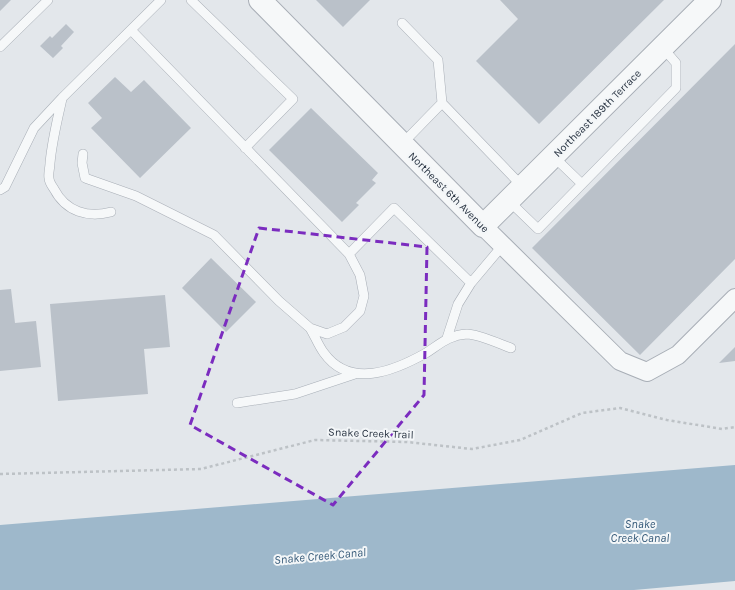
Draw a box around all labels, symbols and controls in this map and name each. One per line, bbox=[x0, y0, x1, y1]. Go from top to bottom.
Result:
street label: Northeast 189th Terrace bbox=[551, 67, 644, 160]
street label: Northeast 6th Avenue bbox=[406, 149, 492, 236]
street label: Snake Creek Trail bbox=[328, 426, 414, 441]
water label: Snake Creek Canal bbox=[611, 517, 669, 545]
water label: Snake Creek Canal bbox=[274, 545, 366, 567]

